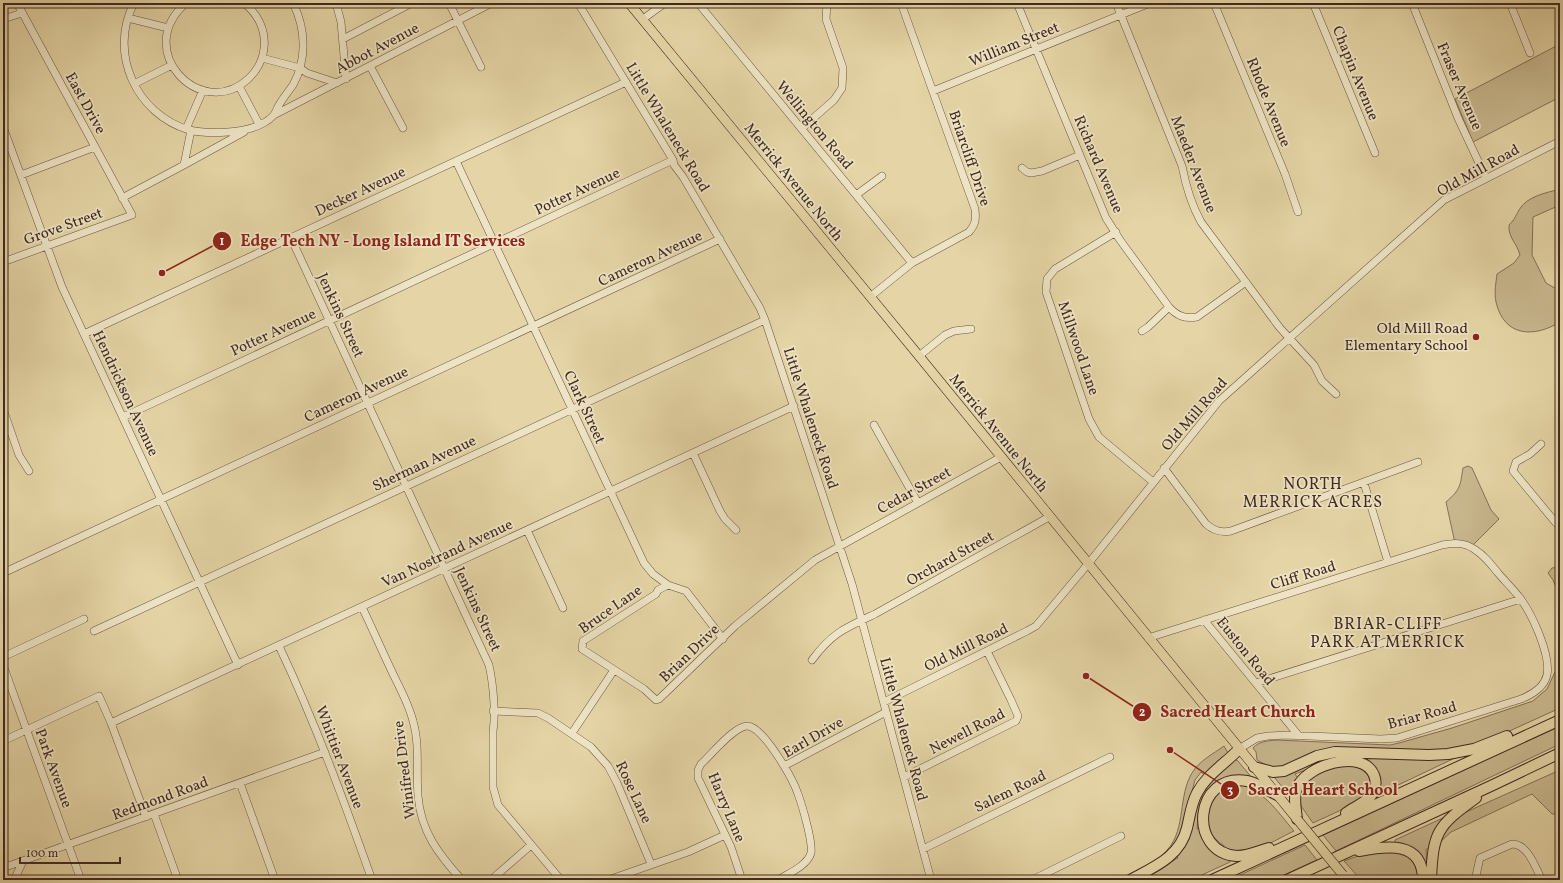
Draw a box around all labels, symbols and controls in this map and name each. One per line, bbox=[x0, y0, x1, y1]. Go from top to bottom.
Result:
street label: Abbot Avenue bbox=[332, 18, 423, 80]
street label: William Street bbox=[966, 18, 1063, 73]
street label: Chapin Avenue bbox=[1326, 23, 1383, 124]
street label: Fraser Avenue bbox=[1431, 39, 1487, 134]
street label: Rhode Avenue bbox=[1240, 55, 1295, 150]
street label: Little Whaleneck Road bbox=[620, 59, 714, 197]
street label: East Drive bbox=[59, 69, 110, 138]
street label: Wellington Road bbox=[770, 77, 857, 175]
street label: Briarcliff Drive bbox=[942, 108, 995, 209]
street label: Richard Avenue bbox=[1068, 112, 1128, 217]
street label: Maeder Avenue bbox=[1164, 113, 1221, 216]
street label: Merrick Avenue North bbox=[738, 119, 847, 247]
street label: Old Mill Road bbox=[1434, 140, 1524, 203]
street label: Decker Avenue bbox=[312, 162, 409, 223]
street label: Potter Avenue bbox=[531, 163, 624, 221]
street label: Grove Street bbox=[21, 203, 106, 251]
street label: Cameron Avenue bbox=[595, 226, 706, 293]
callout: Edge Tech NY - Long Island IT Services bbox=[212, 227, 534, 255]
text: Edge Tech NY - Long Island IT Services bbox=[241, 231, 525, 253]
text: 1 bbox=[220, 234, 225, 250]
street label: Jenkins Street bbox=[311, 270, 368, 361]
street label: Millwood Lane bbox=[1052, 299, 1104, 398]
street label: Potter Avenue bbox=[227, 304, 320, 362]
place label: Old Mill Road Elementary School bbox=[1345, 319, 1468, 357]
street label: Hendrickson Avenue bbox=[86, 327, 163, 460]
marker: Old Mill Road Elementary School bbox=[1471, 332, 1481, 342]
street label: Little Whaleneck Road bbox=[777, 345, 842, 492]
street label: Cameron Avenue bbox=[301, 362, 412, 429]
street label: Clark Street bbox=[558, 368, 610, 448]
street label: Merrick Avenue North bbox=[943, 370, 1052, 498]
street label: Old Mill Road bbox=[1157, 374, 1233, 456]
street label: Sherman Avenue bbox=[369, 431, 480, 498]
street label: Cedar Street bbox=[874, 462, 955, 520]
district label: NORTH MERRICK ACRES bbox=[1243, 474, 1383, 514]
street label: Van Nostrand Avenue bbox=[379, 515, 517, 594]
street label: Orchard Street bbox=[903, 527, 998, 592]
street label: Cliff Road bbox=[1268, 557, 1339, 596]
street label: Jenkins Street bbox=[448, 564, 505, 655]
street label: Bruce Lane bbox=[575, 581, 647, 640]
street label: Euston Road bbox=[1211, 613, 1279, 691]
district label: BRIAR-CLIFF PARK AT MERRICK bbox=[1310, 614, 1466, 654]
street label: Old Mill Road bbox=[921, 619, 1012, 678]
street label: Brian Drive bbox=[655, 620, 725, 688]
street label: Little Whaleneck Road bbox=[873, 655, 932, 803]
street label: Briar Road bbox=[1385, 697, 1459, 736]
callout: Sacred Heart Church bbox=[1132, 698, 1324, 726]
text: Sacred Heart Church bbox=[1160, 702, 1316, 724]
street label: Whittier Avenue bbox=[309, 703, 368, 812]
street label: Newell Road bbox=[926, 704, 1009, 760]
text: 2 bbox=[1139, 705, 1145, 721]
street label: Earl Drive bbox=[780, 712, 848, 764]
street label: Winifred Drive bbox=[389, 719, 422, 820]
street label: Park Avenue bbox=[29, 726, 77, 811]
street label: Rose Lane bbox=[609, 758, 656, 827]
street label: Salem Road bbox=[971, 766, 1050, 819]
street label: Harry Lane bbox=[702, 769, 750, 846]
street label: Redmond Road bbox=[109, 772, 212, 827]
callout: Sacred Heart School bbox=[1220, 776, 1406, 804]
text: Sacred Heart School bbox=[1248, 780, 1399, 802]
text: 3 bbox=[1227, 783, 1233, 799]
scale bar bbox=[20, 839, 120, 865]
text: 100 m bbox=[26, 846, 59, 862]

